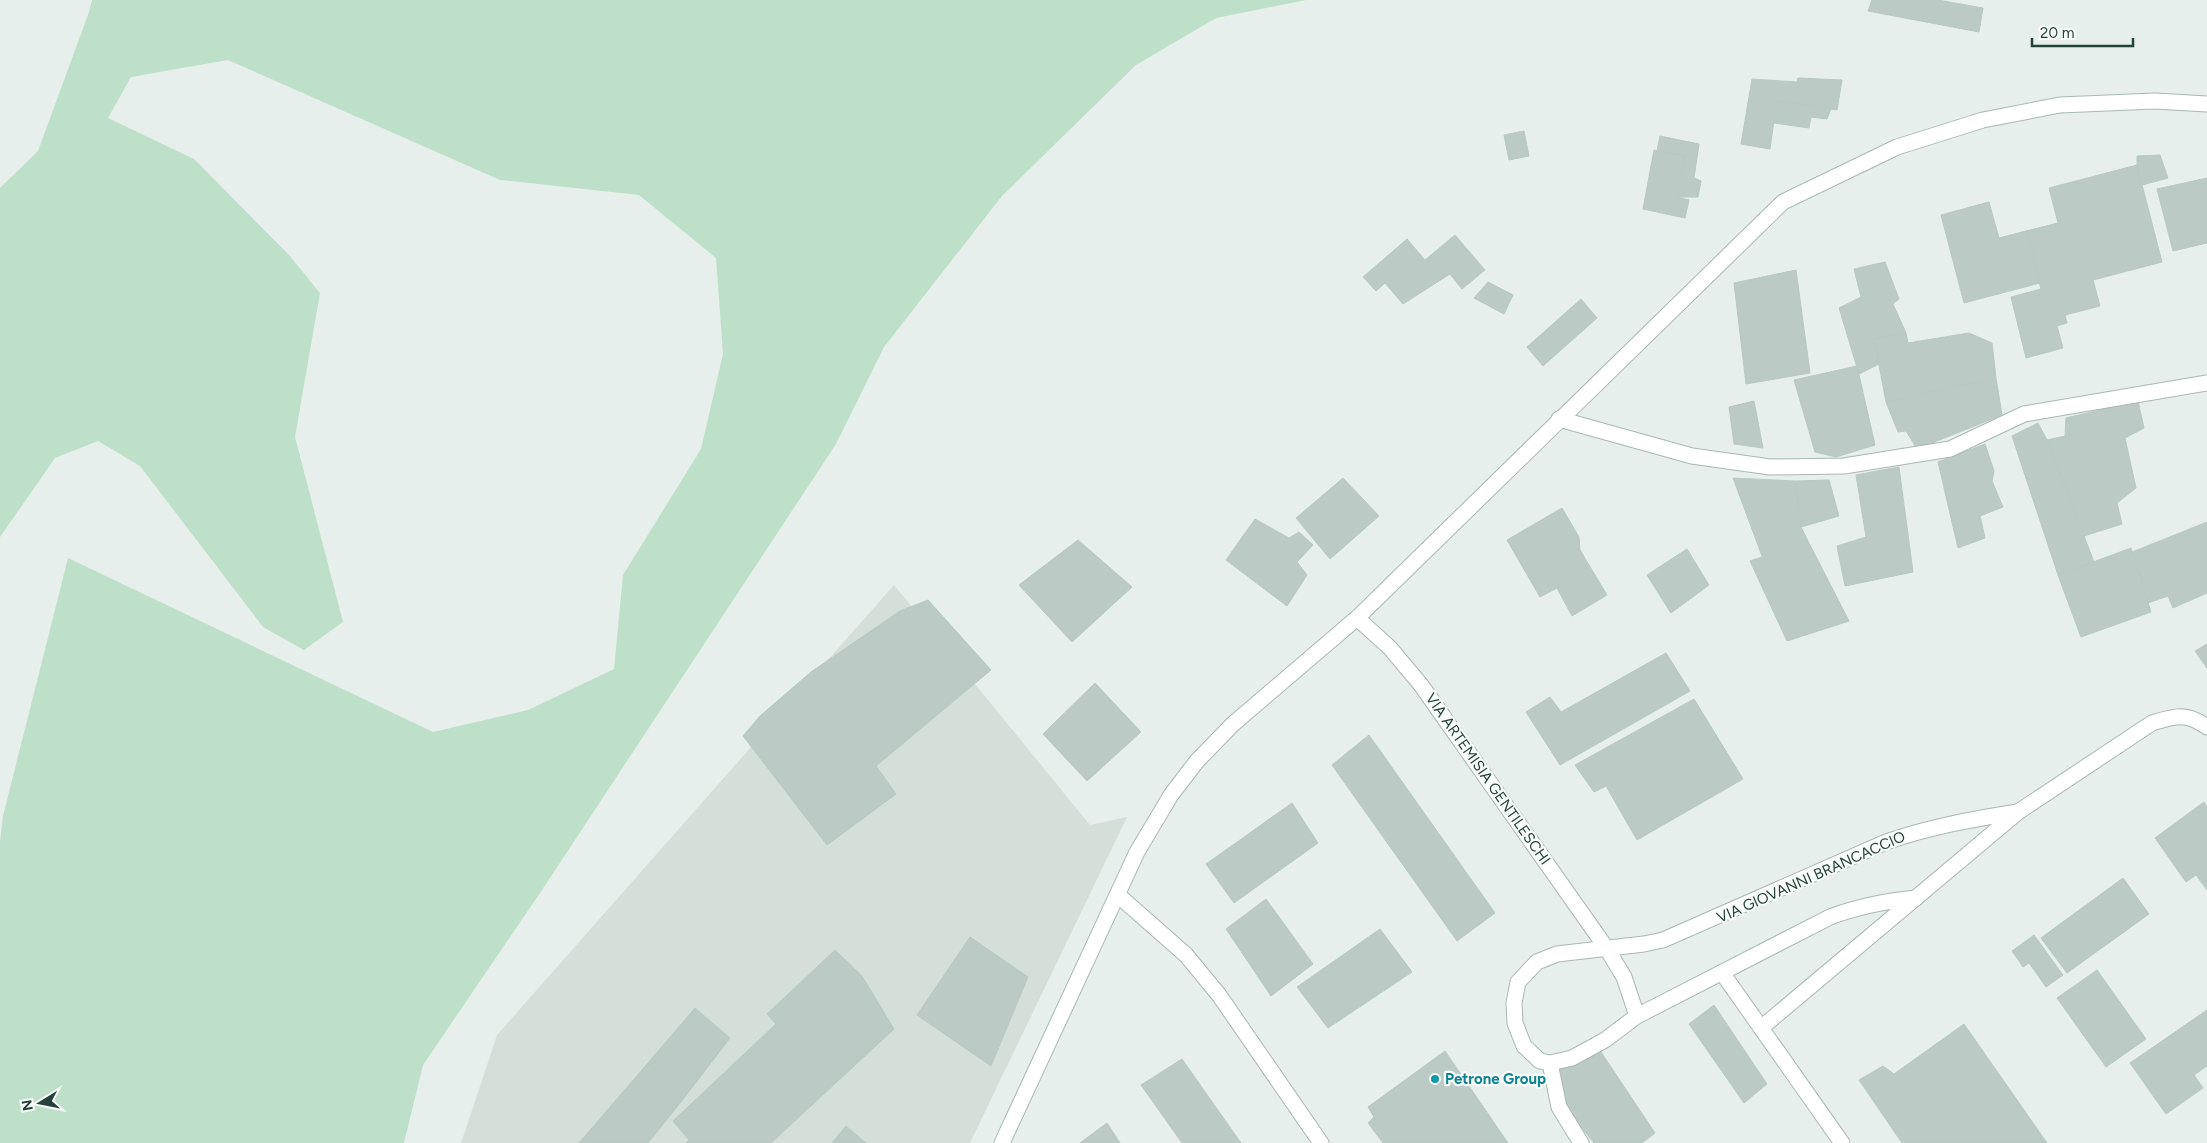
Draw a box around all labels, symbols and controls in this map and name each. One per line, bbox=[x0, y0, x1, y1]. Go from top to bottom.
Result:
scale bar bbox=[2032, 15, 2133, 47]
text: 20 m bbox=[2040, 24, 2074, 42]
street label: VIA ARTEMISIA GENTILESCHI bbox=[1422, 690, 1554, 868]
street label: VIA GIOVANNI BRANCACCIO bbox=[1714, 827, 1908, 927]
place label: Petrone Group bbox=[1445, 1070, 1546, 1088]
marker: Petrone Group bbox=[1429, 1073, 1441, 1085]
north arrow bbox=[15, 1078, 65, 1128]
text: N bbox=[18, 1098, 37, 1112]

